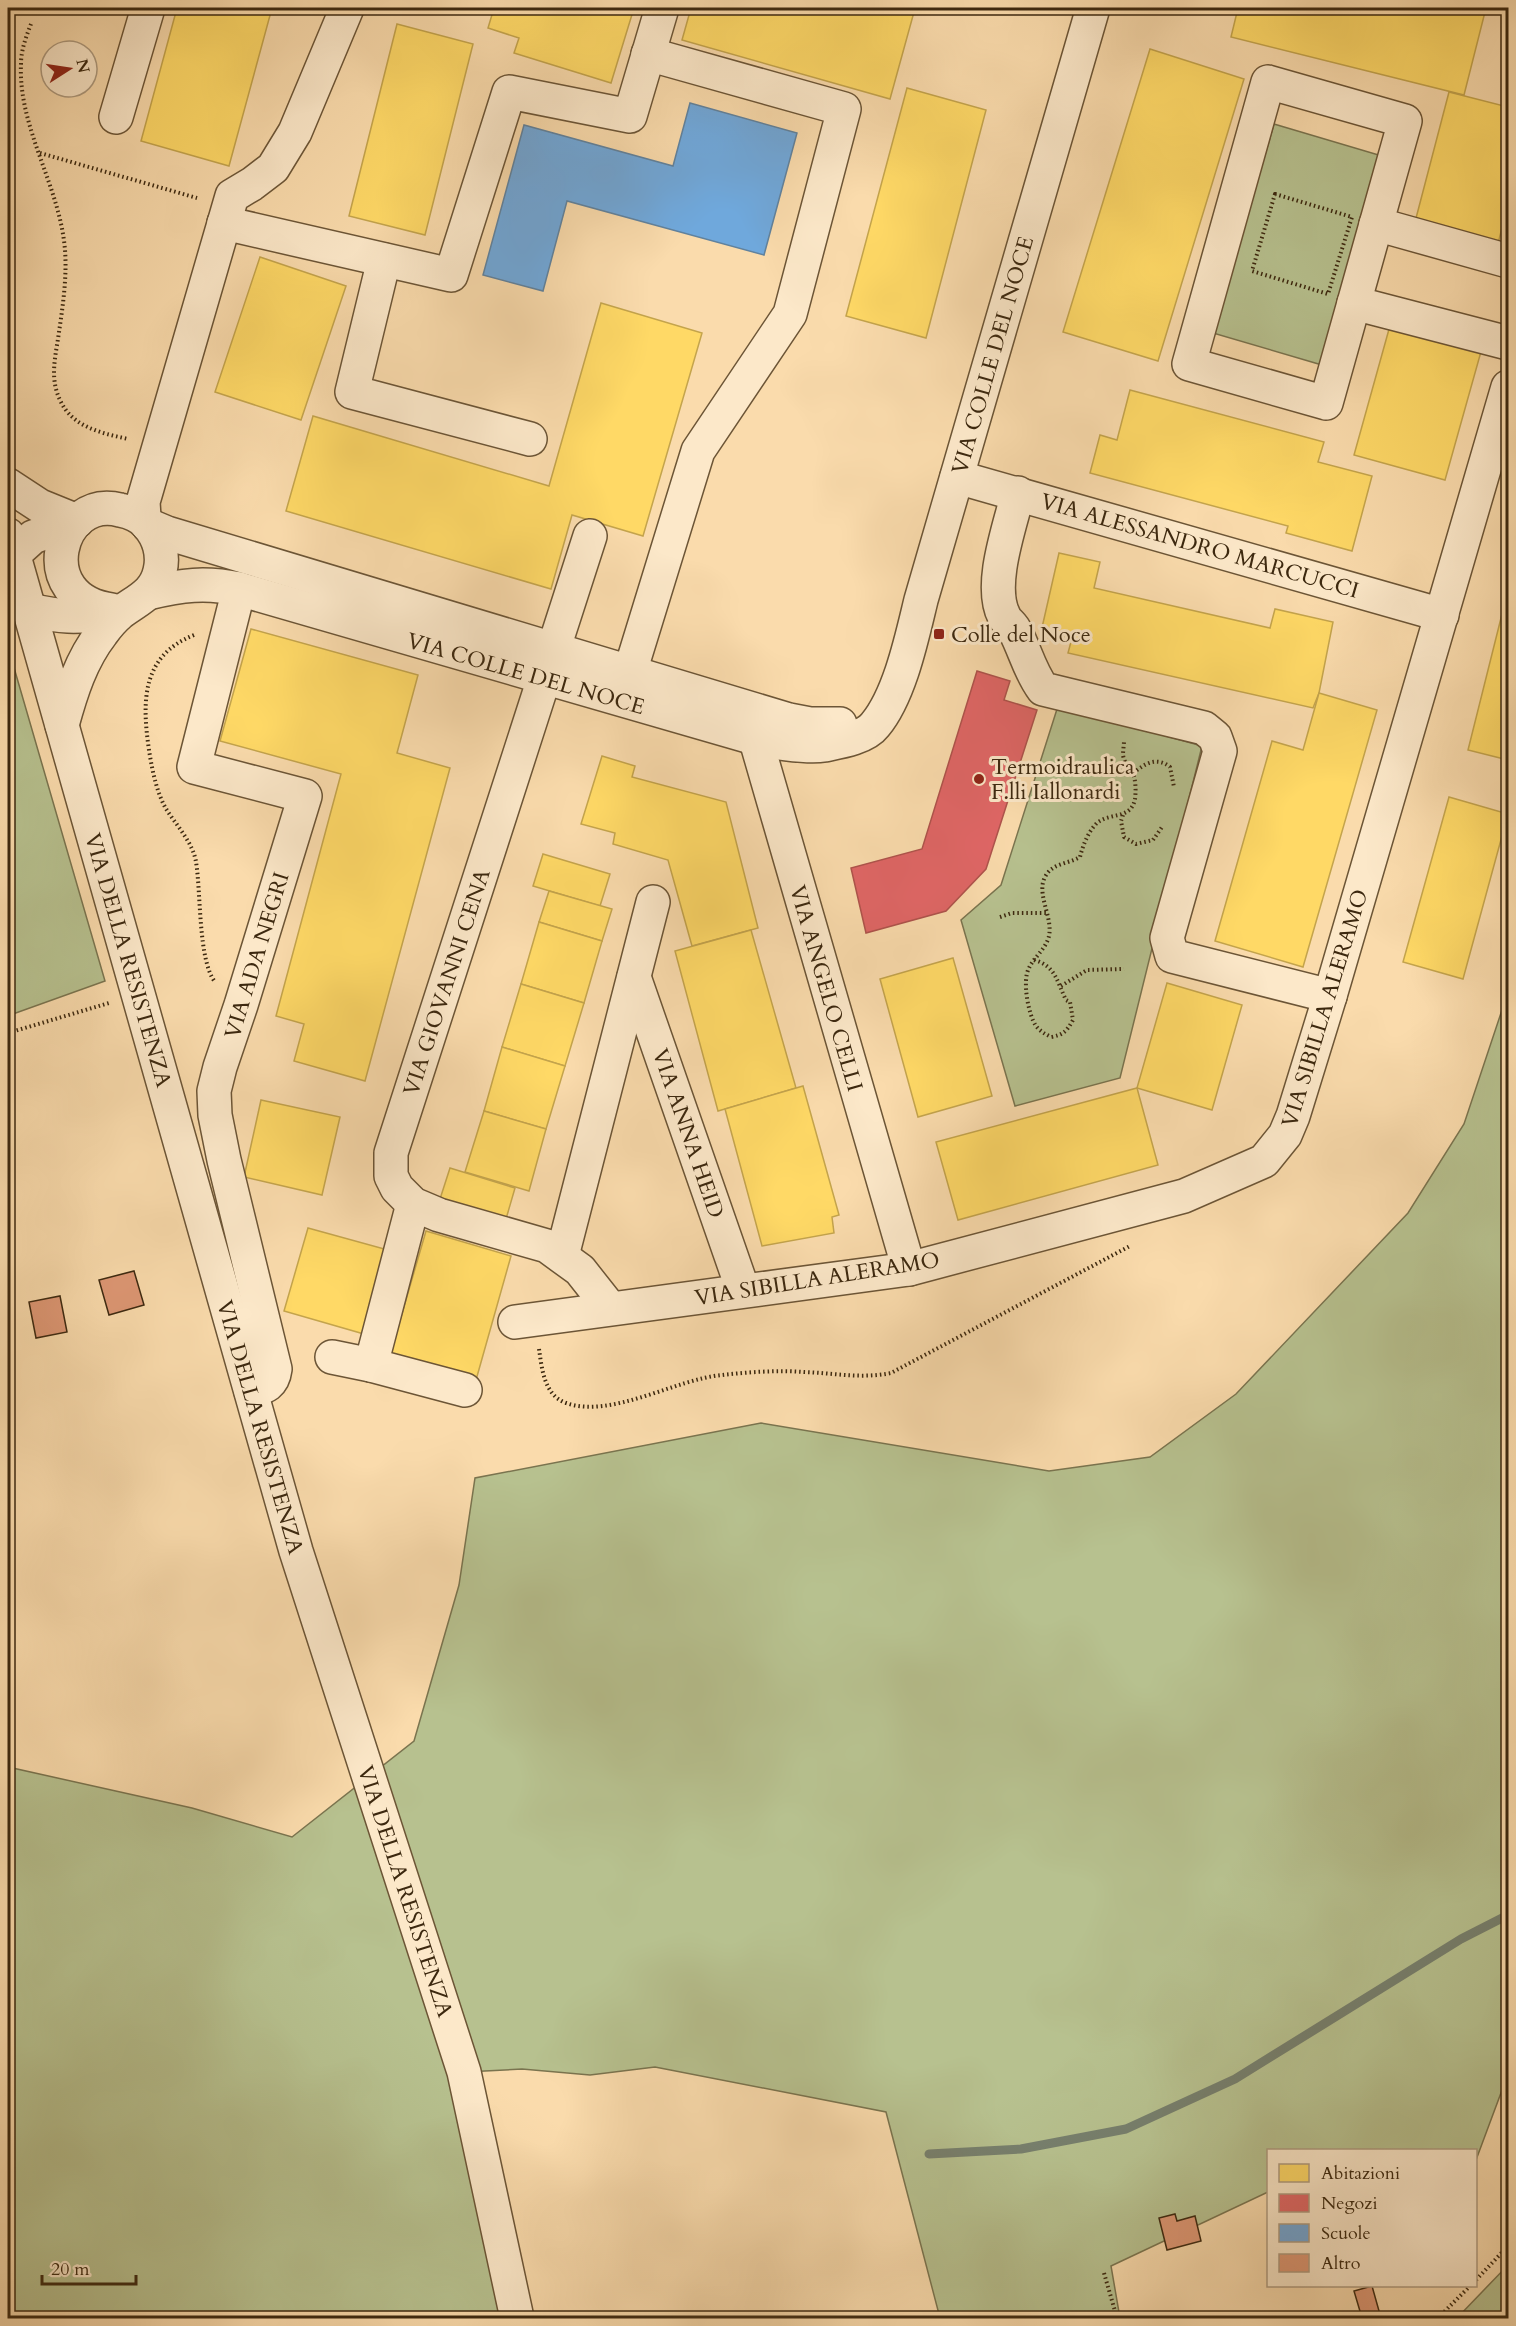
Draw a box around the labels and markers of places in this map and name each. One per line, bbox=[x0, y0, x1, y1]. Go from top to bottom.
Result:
place label: Colle del Noce bbox=[951, 620, 1091, 650]
marker: Colle del Noce bbox=[932, 627, 946, 641]
place label: Termoidraulica F.lli Iallonardi bbox=[991, 752, 1135, 807]
marker: Termoidraulica F.lli Iallonardi bbox=[972, 772, 986, 786]

